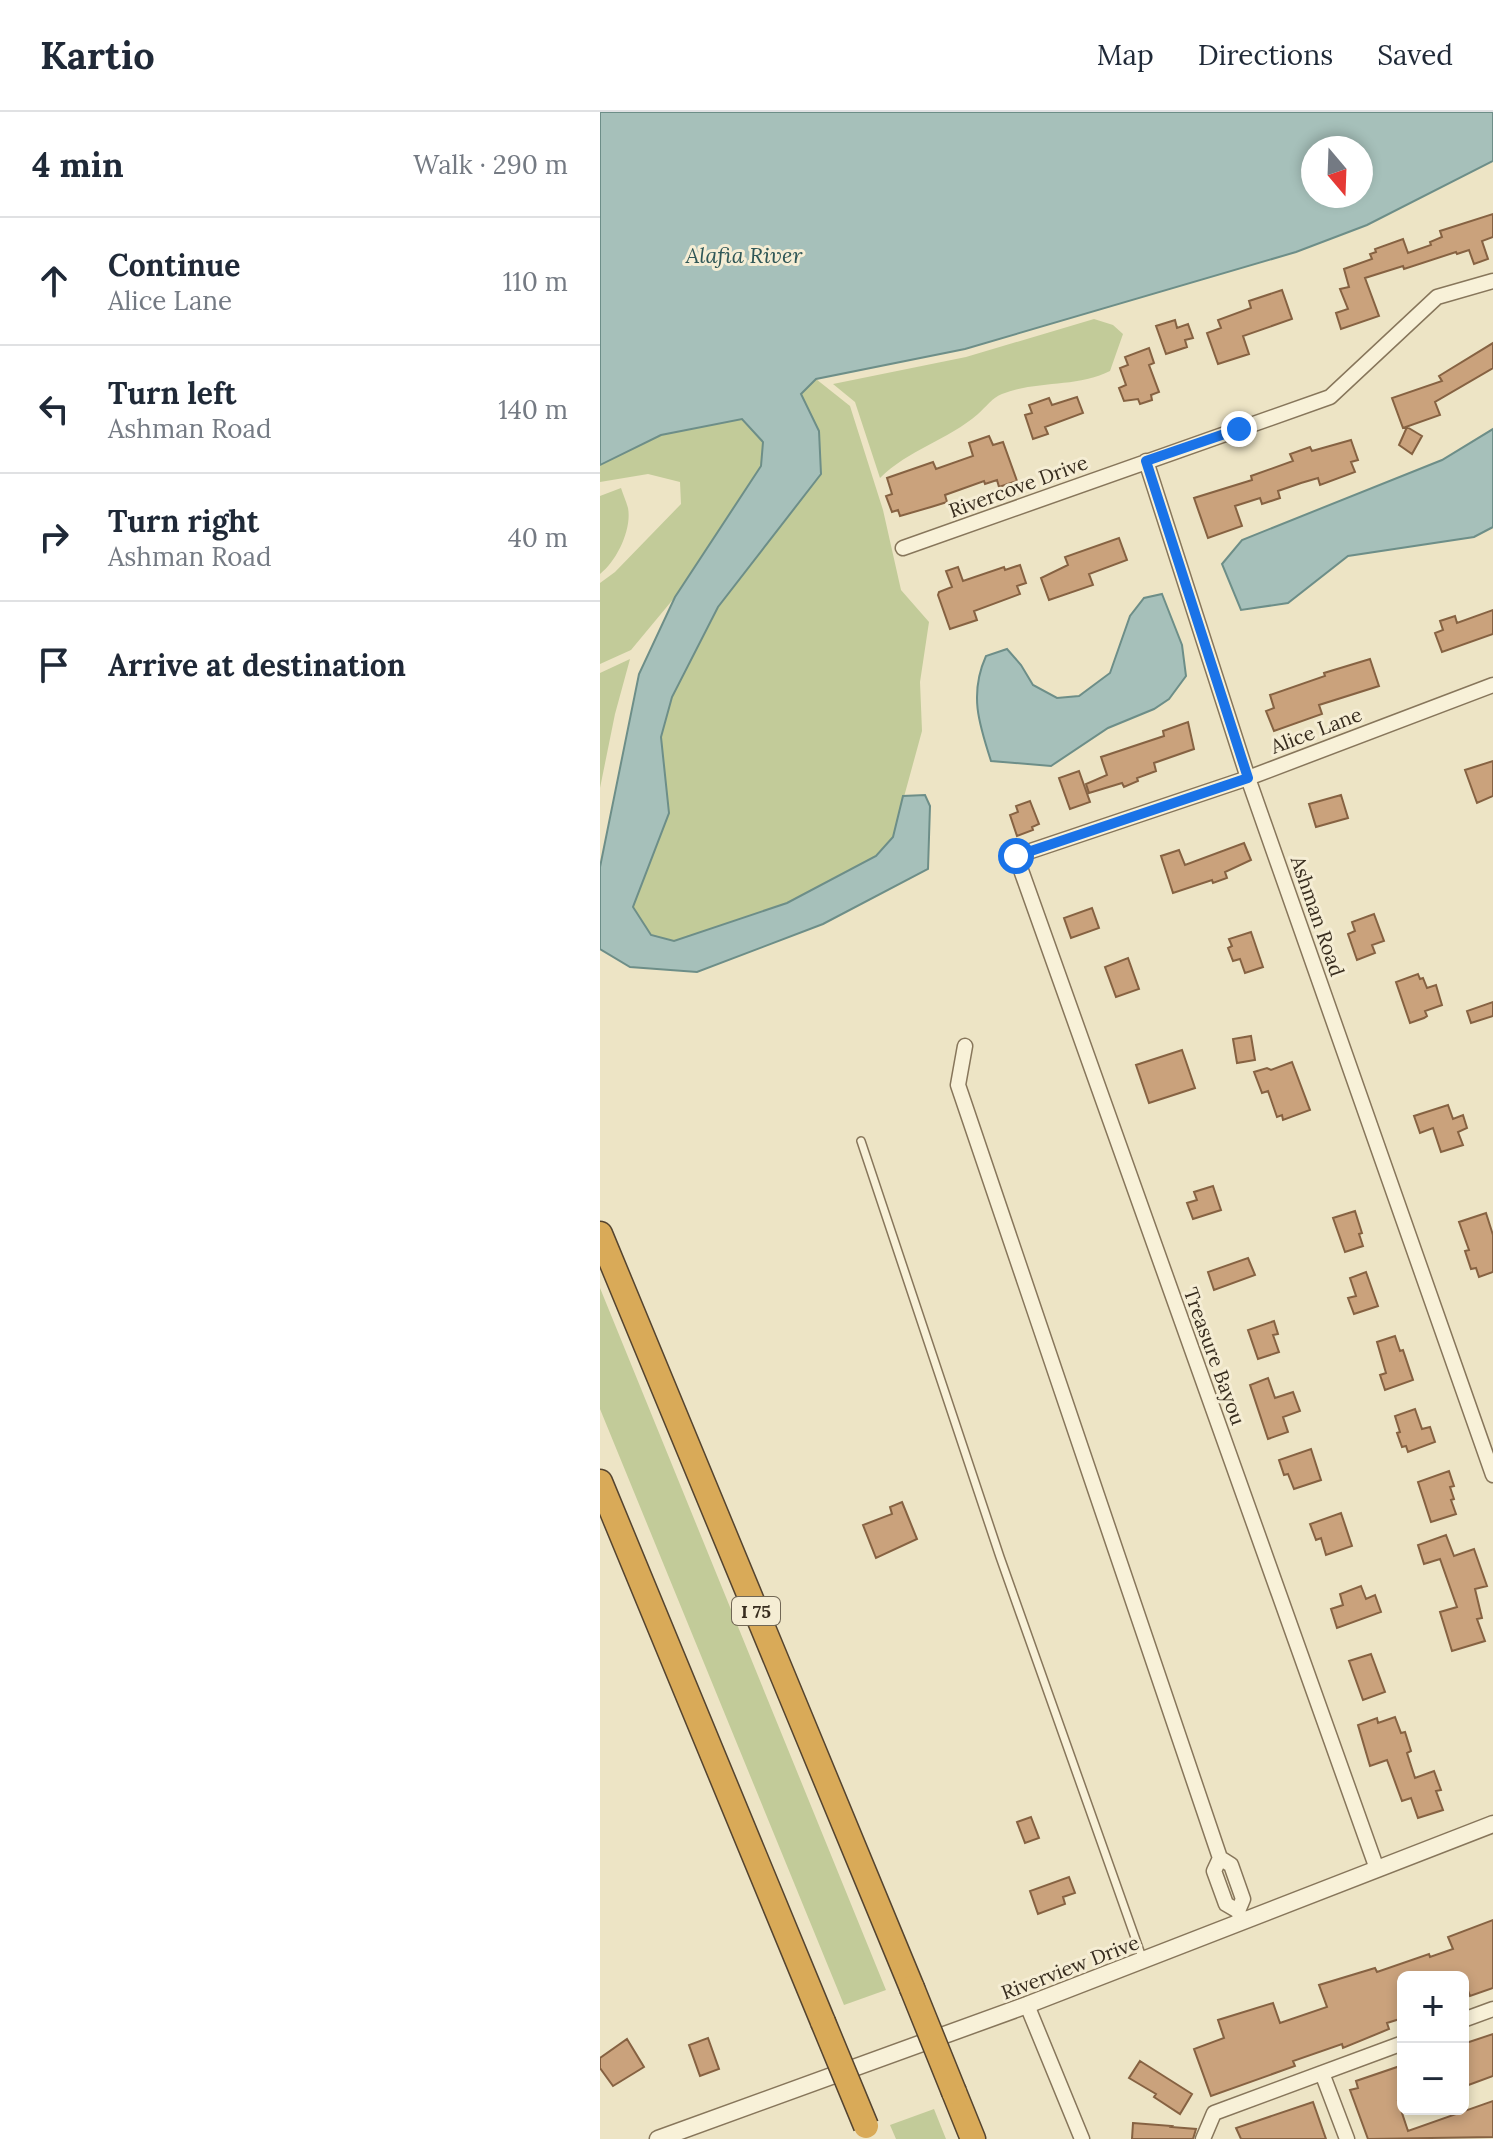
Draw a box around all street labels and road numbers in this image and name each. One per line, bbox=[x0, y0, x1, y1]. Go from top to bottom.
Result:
street label: Rivercove Drive bbox=[945, 449, 1091, 523]
street label: Alice Lane bbox=[1266, 701, 1365, 759]
street label: Ashman Road bbox=[1285, 852, 1350, 980]
street label: Treasure Bayou bbox=[1179, 1284, 1251, 1428]
road number: I 75 bbox=[732, 1597, 780, 1625]
street label: Riverview Drive bbox=[998, 1929, 1143, 2005]

